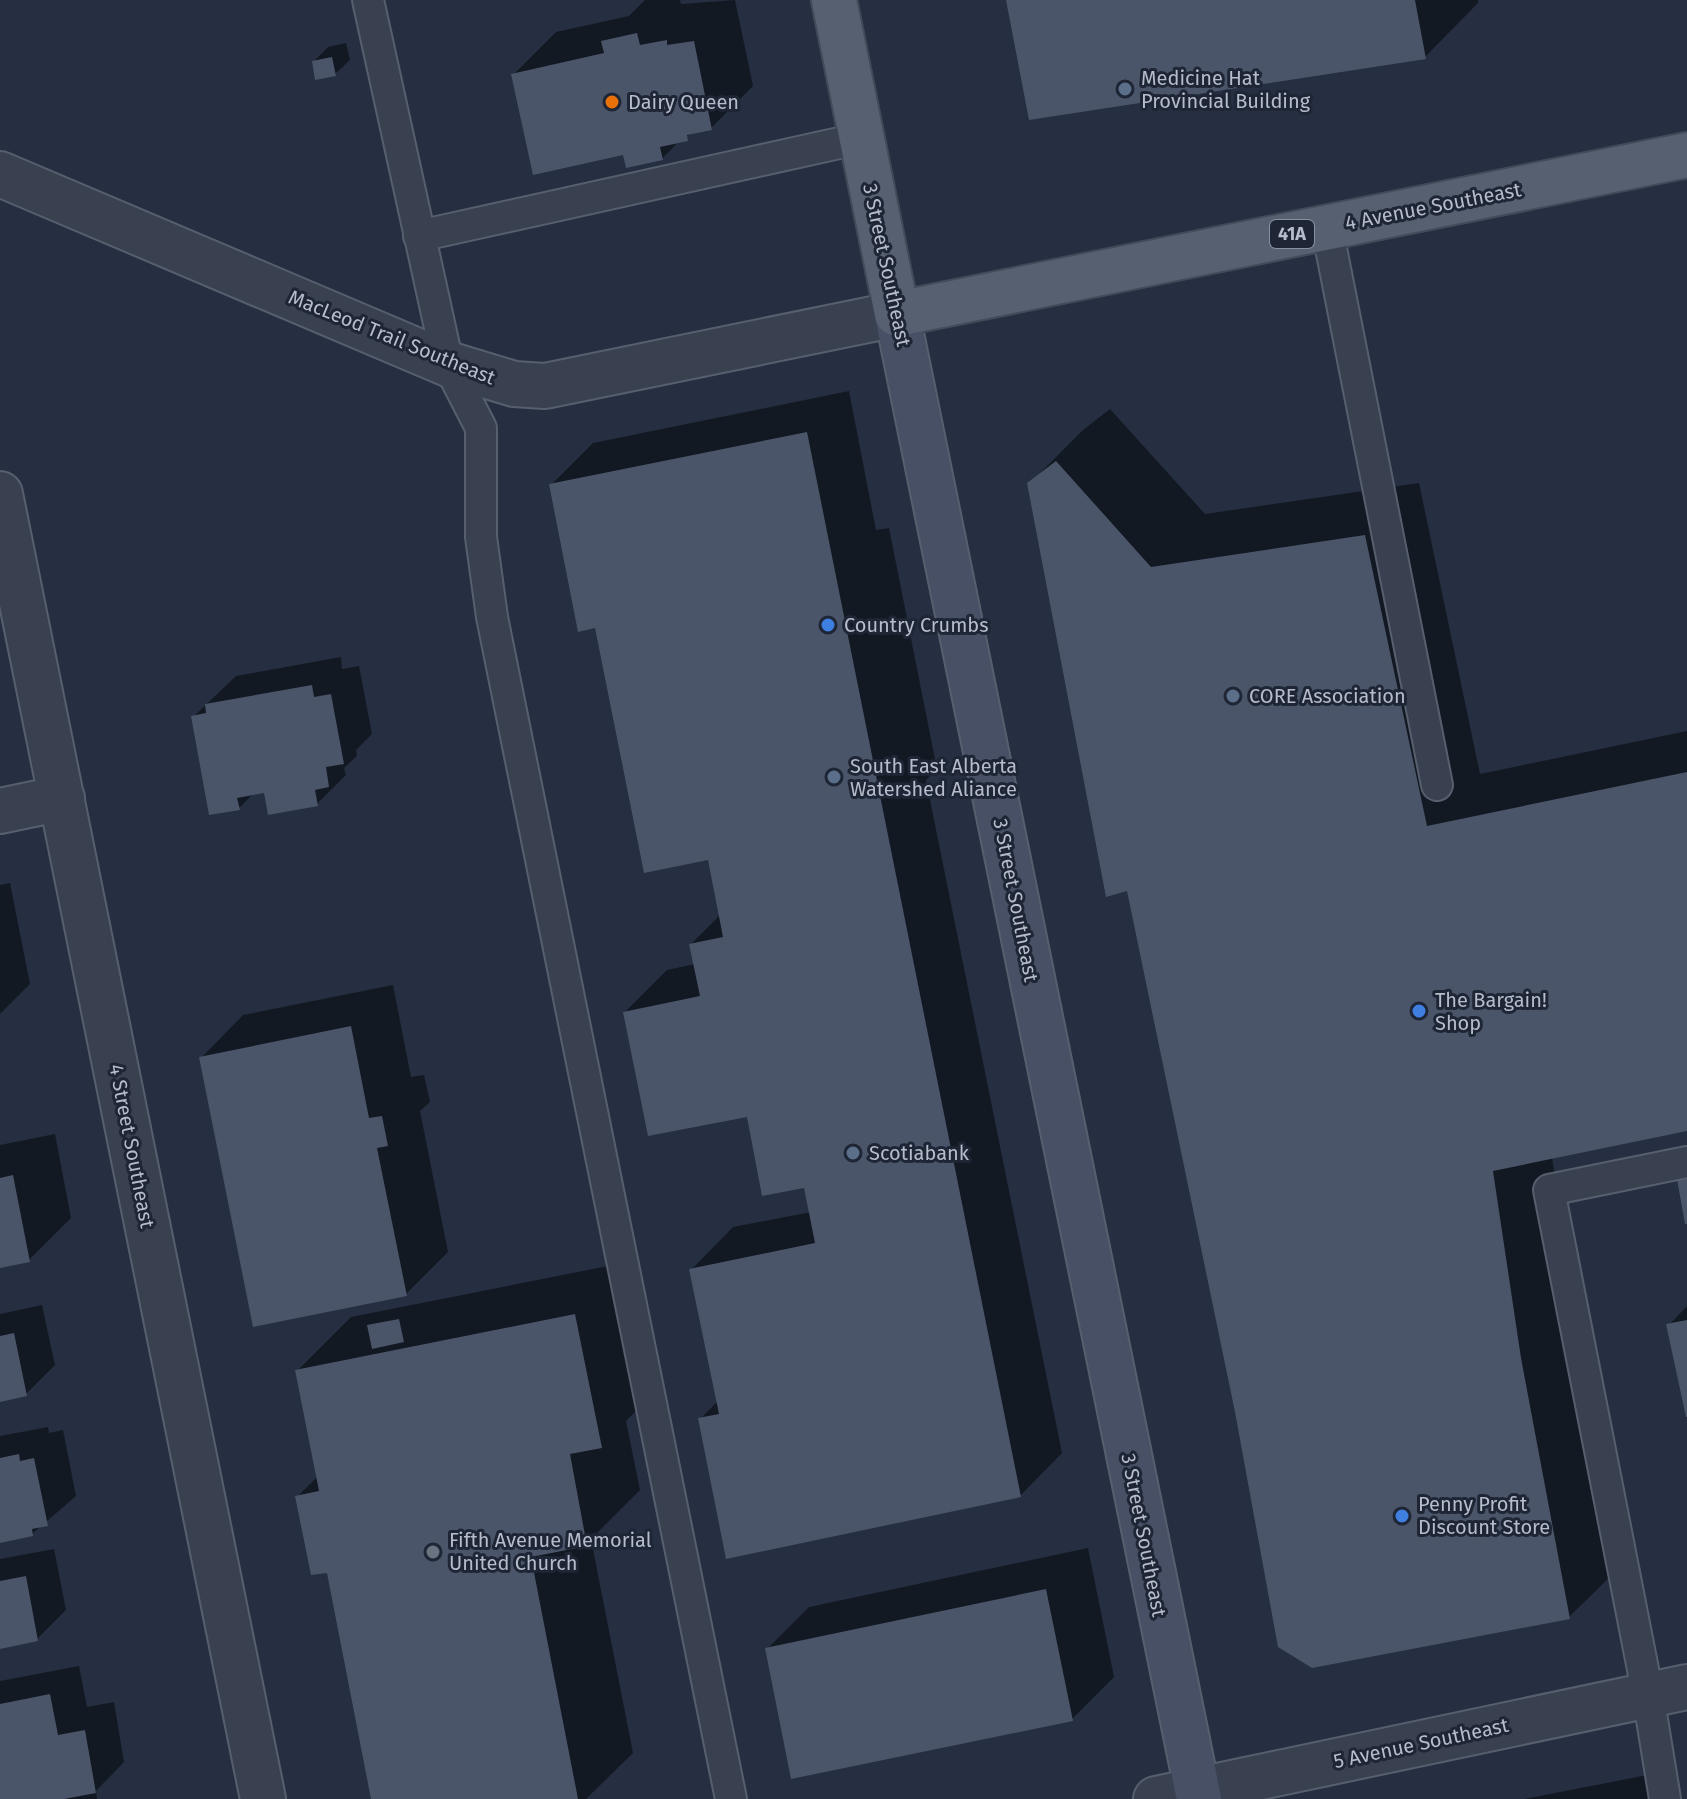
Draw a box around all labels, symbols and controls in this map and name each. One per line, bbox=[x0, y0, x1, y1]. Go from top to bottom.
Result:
place label: Medicine Hat Provincial Building bbox=[1141, 66, 1311, 113]
marker: Medicine Hat Provincial Building bbox=[1116, 80, 1134, 98]
place label: Dairy Queen bbox=[628, 90, 739, 114]
marker: Dairy Queen bbox=[603, 93, 621, 111]
street label: 4 Avenue Southeast bbox=[1343, 177, 1524, 235]
street label: 3 Street Southeast bbox=[858, 181, 916, 349]
road number: 41A bbox=[1270, 220, 1314, 248]
street label: MacLeod Trail Southeast bbox=[285, 285, 500, 390]
place label: Country Crumbs bbox=[844, 613, 989, 637]
marker: Country Crumbs bbox=[819, 616, 837, 634]
place label: CORE Association bbox=[1249, 684, 1406, 708]
marker: CORE Association bbox=[1224, 687, 1242, 705]
place label: South East Alberta Watershed Aliance bbox=[850, 754, 1017, 801]
marker: South East Alberta Watershed Aliance bbox=[825, 768, 843, 786]
street label: 3 Street Southeast bbox=[988, 816, 1044, 984]
place label: The Bargain! Shop bbox=[1435, 988, 1547, 1035]
marker: The Bargain! Shop bbox=[1410, 1002, 1428, 1020]
street label: 4 Street Southeast bbox=[104, 1062, 160, 1231]
place label: Scotiabank bbox=[869, 1141, 970, 1165]
marker: Scotiabank bbox=[844, 1144, 862, 1162]
street label: 3 Street Southeast bbox=[1116, 1451, 1172, 1619]
place label: Penny Profit Discount Store bbox=[1418, 1492, 1550, 1539]
marker: Penny Profit Discount Store bbox=[1393, 1507, 1411, 1525]
place label: Fifth Avenue Memorial United Church bbox=[449, 1528, 652, 1575]
marker: Fifth Avenue Memorial United Church bbox=[424, 1543, 442, 1561]
street label: 5 Avenue Southeast bbox=[1331, 1713, 1511, 1773]

